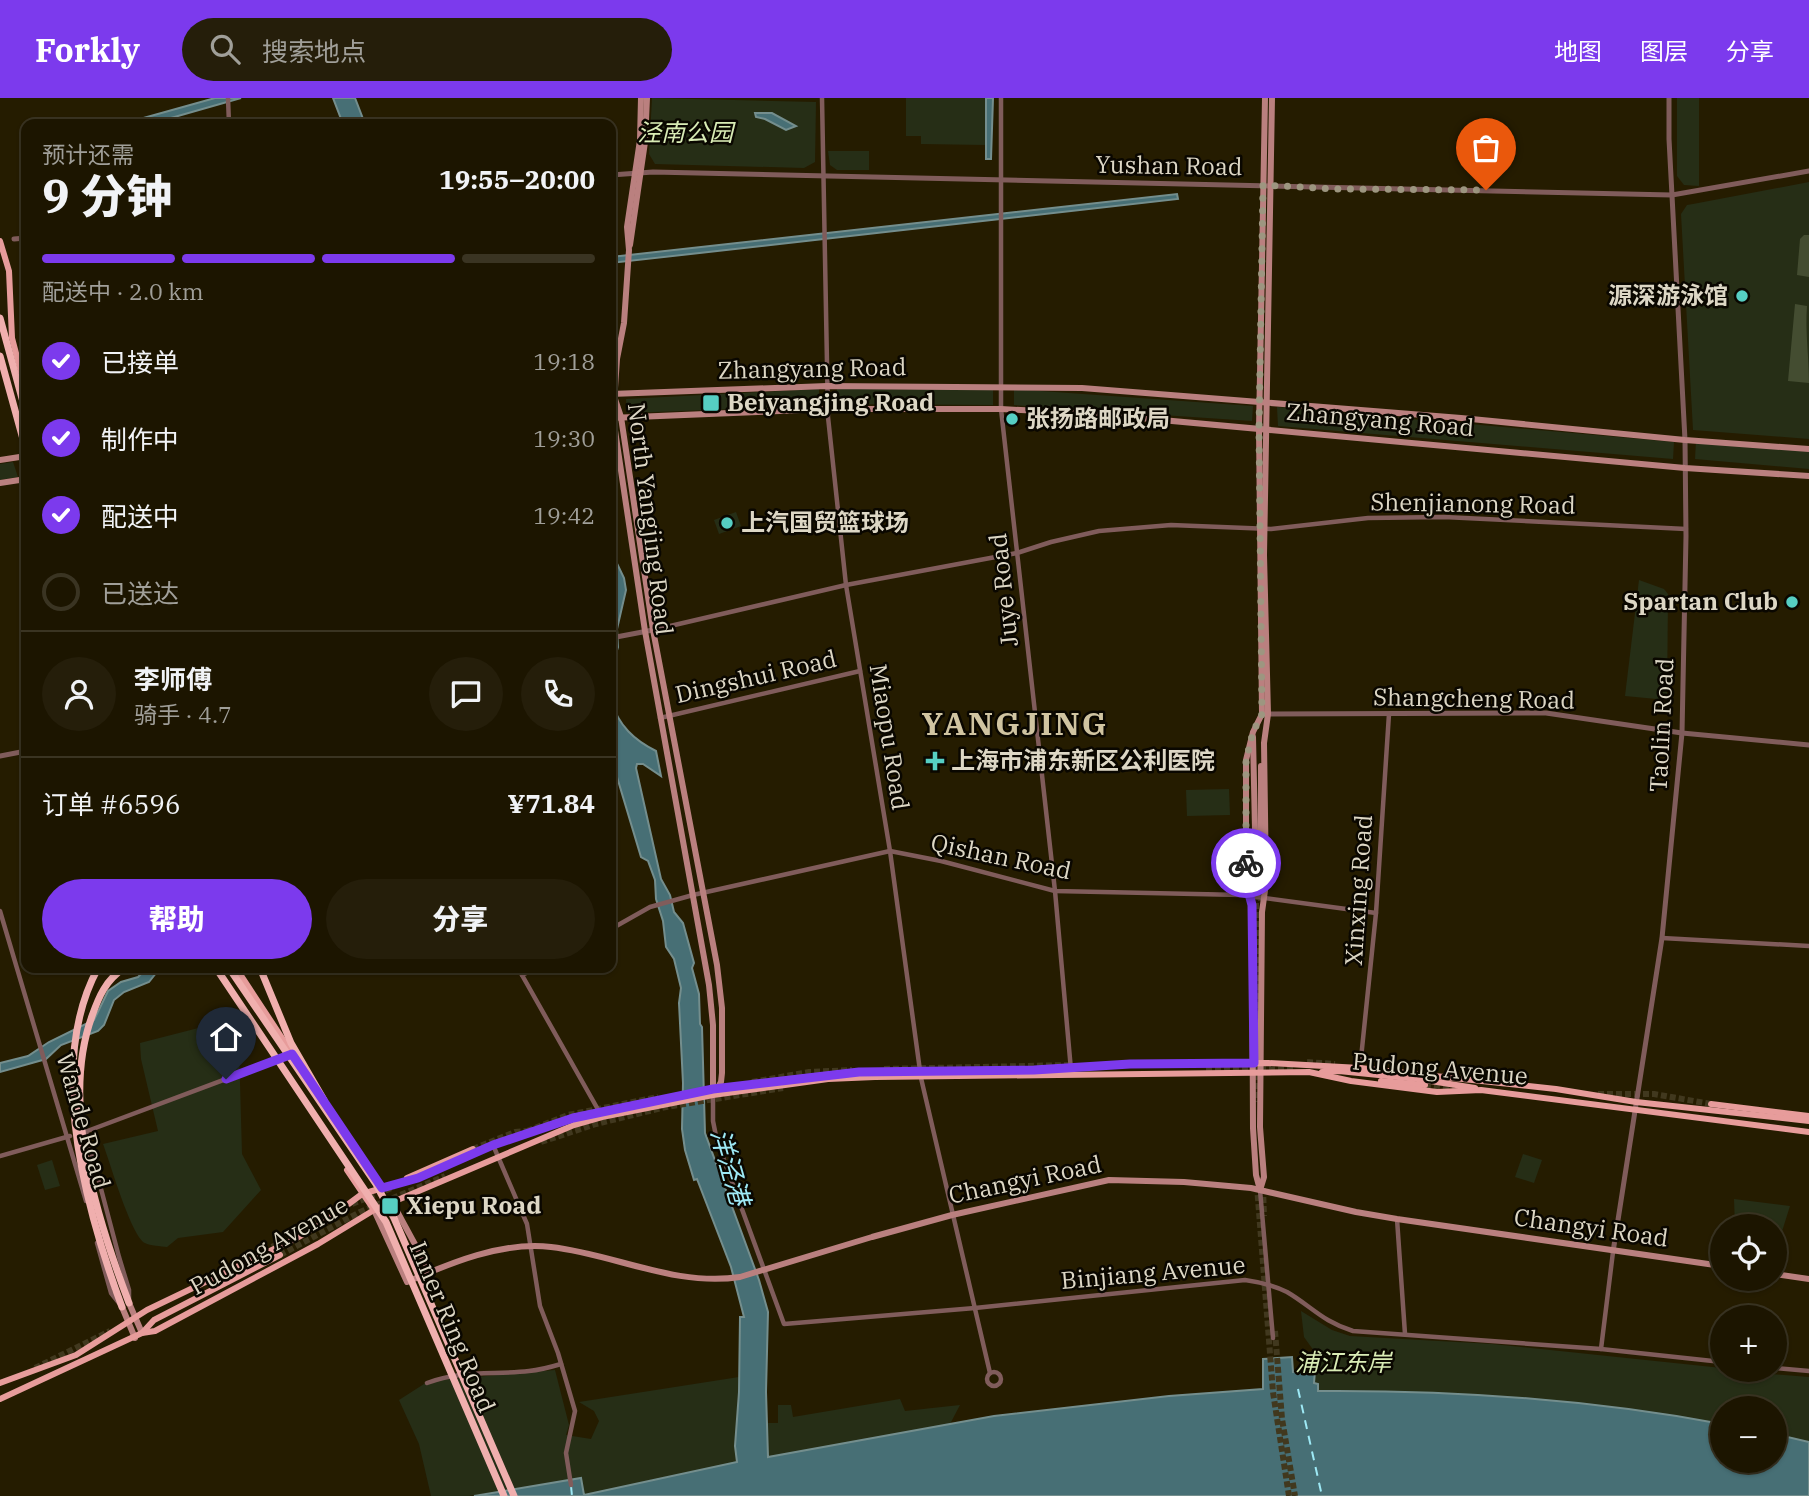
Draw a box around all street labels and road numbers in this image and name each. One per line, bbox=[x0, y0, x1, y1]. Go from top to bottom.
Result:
street label: Yushan Road bbox=[1095, 148, 1243, 182]
street label: Zhangyang Road bbox=[717, 350, 907, 386]
street label: Zhangyang Road bbox=[1285, 395, 1476, 443]
street label: North Yangjing Road bbox=[621, 401, 681, 637]
street label: Shenjianong Road bbox=[1370, 485, 1576, 521]
street label: Juye Road bbox=[981, 532, 1025, 648]
street label: Dingshui Road bbox=[672, 642, 840, 710]
street label: Taolin Road bbox=[1642, 657, 1680, 793]
street label: Miaopu Road bbox=[863, 661, 917, 812]
street label: Shangcheng Road bbox=[1373, 680, 1575, 716]
street label: Xinxing Road bbox=[1337, 813, 1379, 966]
street label: Qishan Road bbox=[928, 826, 1074, 887]
street label: Pudong Avenue bbox=[1351, 1044, 1529, 1092]
street label: Wande Road bbox=[49, 1049, 119, 1193]
street label: Changyi Road bbox=[945, 1147, 1104, 1211]
street label: Pudong Avenue bbox=[184, 1188, 353, 1302]
street label: Changyi Road bbox=[1512, 1200, 1670, 1254]
street label: Inner Ring Road bbox=[402, 1236, 503, 1417]
street label: Binjiang Avenue bbox=[1059, 1248, 1247, 1296]

